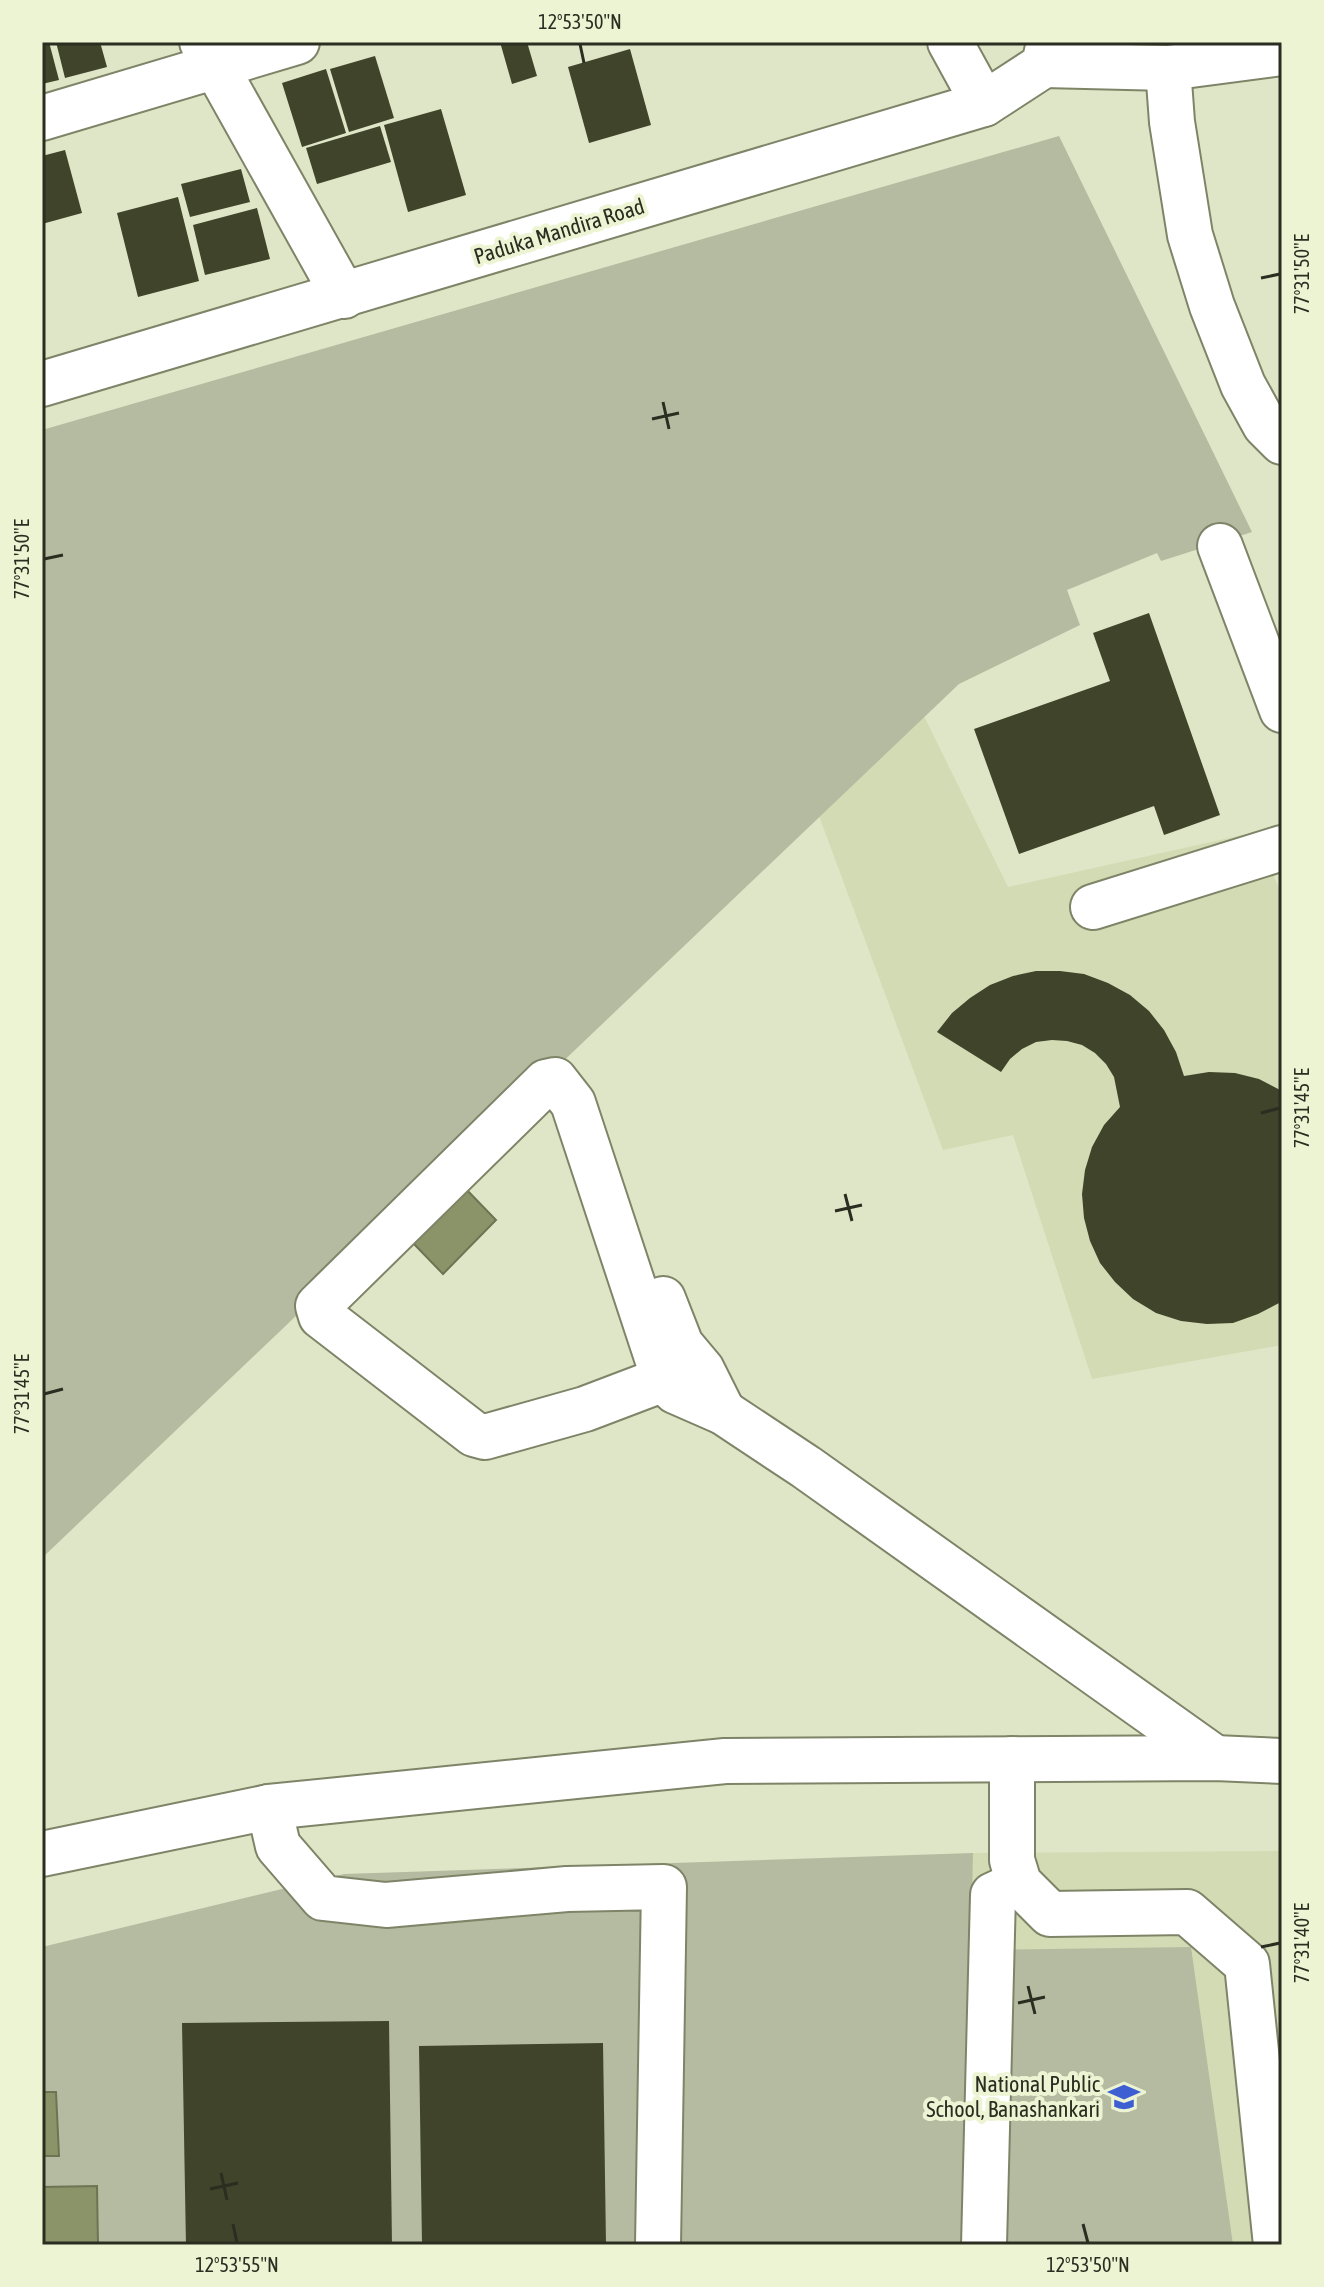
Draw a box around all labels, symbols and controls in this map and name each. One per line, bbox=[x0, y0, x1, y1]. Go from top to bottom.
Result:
text: 12°53'50"N bbox=[538, 10, 622, 33]
street label: Paduka Mandira Road bbox=[471, 193, 647, 269]
text: 77°31'50"E bbox=[1290, 233, 1313, 314]
text: 77°31'50"E bbox=[10, 518, 33, 599]
text: 77°31'45"E bbox=[1290, 1067, 1313, 1148]
text: 77°31'45"E bbox=[10, 1353, 33, 1434]
text: 77°31'40"E bbox=[1290, 1902, 1313, 1983]
place label: National Public School, Banashankari bbox=[926, 2071, 1101, 2122]
school or university icon: National Public School, Banashankari bbox=[1107, 2080, 1141, 2114]
text: 12°53'55"N bbox=[195, 2253, 279, 2276]
text: 12°53'50"N bbox=[1046, 2253, 1130, 2276]

